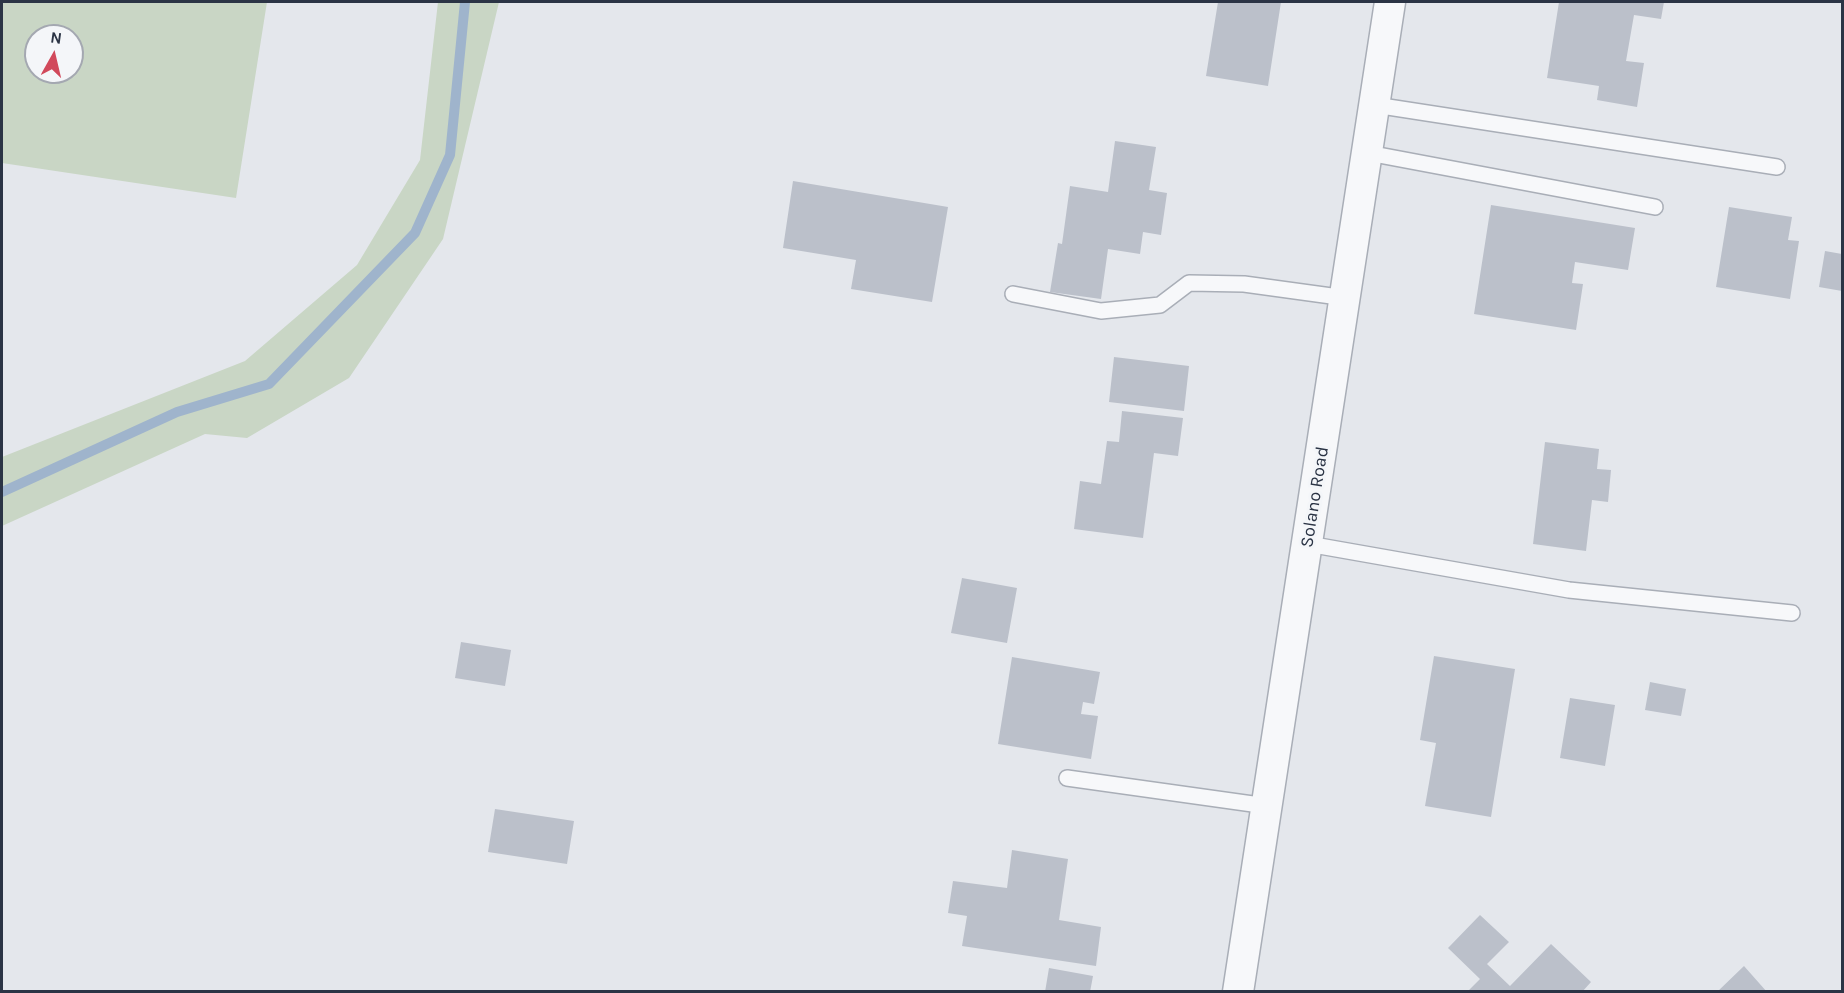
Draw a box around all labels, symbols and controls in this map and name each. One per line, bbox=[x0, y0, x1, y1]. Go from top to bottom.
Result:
north arrow bbox=[24, 24, 84, 84]
text: N bbox=[49, 27, 63, 48]
street label: Solano Road bbox=[1296, 445, 1334, 549]

